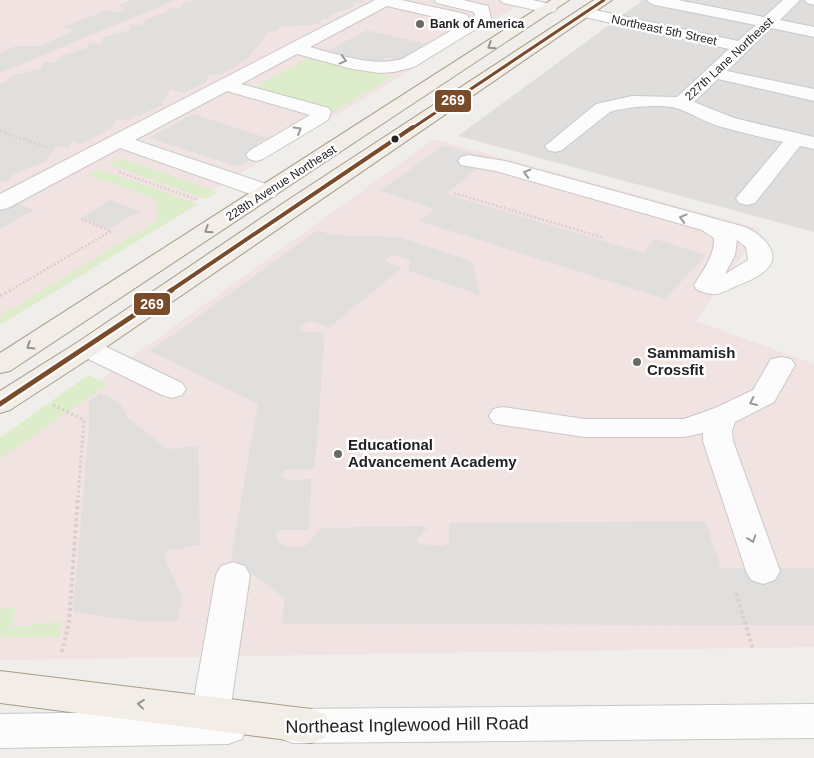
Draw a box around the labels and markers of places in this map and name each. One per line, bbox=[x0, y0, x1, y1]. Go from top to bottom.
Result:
place label: Bank of America bbox=[430, 17, 525, 31]
marker: Bank of America bbox=[414, 18, 426, 30]
unlabelled marker bbox=[390, 134, 400, 144]
place label: Sammamish Crossfit bbox=[647, 344, 735, 378]
marker: Sammamish Crossfit bbox=[631, 356, 643, 368]
place label: Educational Advancement Academy bbox=[348, 436, 517, 470]
marker: Educational Advancement Academy bbox=[332, 448, 344, 460]

